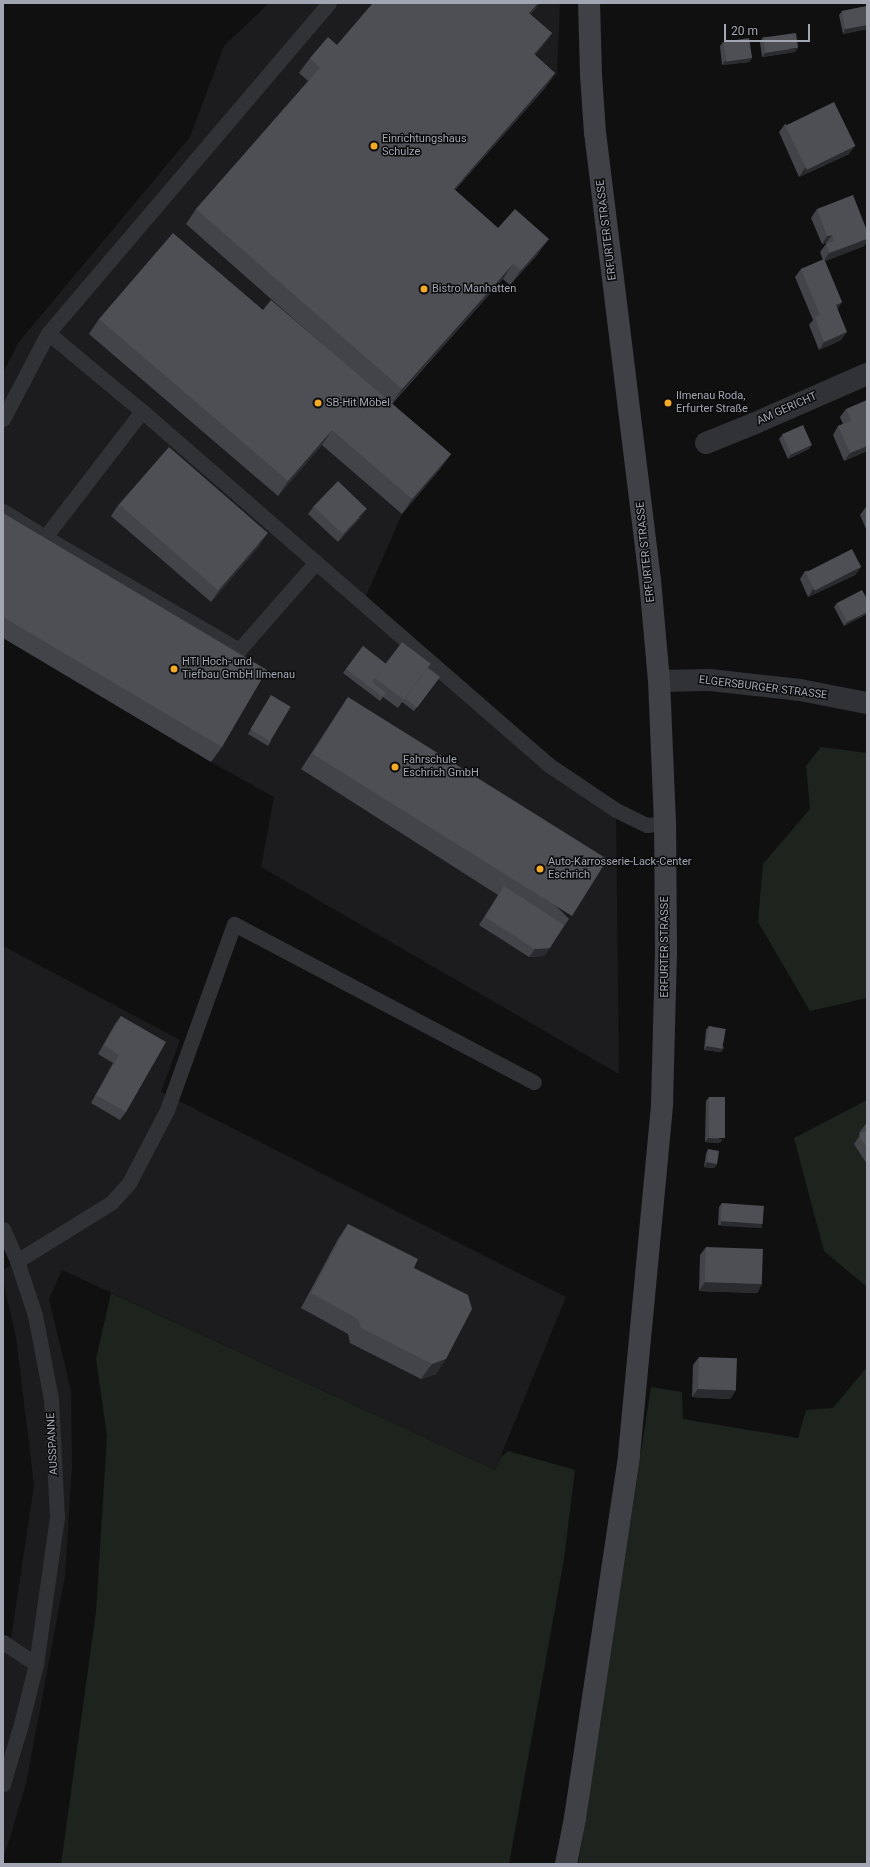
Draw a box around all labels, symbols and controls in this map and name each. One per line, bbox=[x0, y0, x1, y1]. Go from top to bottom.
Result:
scale bar bbox=[726, 16, 812, 42]
text: 20 m bbox=[731, 24, 758, 38]
place label: Einrichtungshaus Schulze bbox=[382, 133, 467, 159]
marker: Einrichtungshaus Schulze bbox=[369, 141, 379, 151]
street label: ERFURTER STRASSE bbox=[594, 179, 620, 281]
place label: Bistro Manhatten bbox=[432, 282, 516, 296]
marker: Bistro Manhatten bbox=[419, 284, 429, 294]
place label: Ilmenau Roda, Erfurter Straße bbox=[676, 390, 748, 416]
street label: AM GERICHT bbox=[755, 390, 819, 428]
place label: SB-Hit Möbel bbox=[326, 396, 390, 410]
marker: SB-Hit Möbel bbox=[313, 398, 323, 408]
marker: Ilmenau Roda, Erfurter Straße bbox=[663, 398, 673, 408]
street label: ERFURTER STRASSE bbox=[634, 501, 658, 603]
place label: HTI Hoch- und Tiefbau GmbH Ilmenau bbox=[182, 656, 295, 682]
marker: HTI Hoch- und Tiefbau GmbH Ilmenau bbox=[169, 664, 179, 674]
street label: ELGERSBURGER STRASSE bbox=[698, 674, 828, 702]
place label: Fahrschule Eschrich GmbH bbox=[403, 754, 479, 780]
marker: Fahrschule Eschrich GmbH bbox=[390, 762, 400, 772]
place label: Auto-Karrosserie-Lack-Center Eschrich bbox=[548, 856, 691, 882]
marker: Auto-Karrosserie-Lack-Center Eschrich bbox=[535, 864, 545, 874]
street label: ERFURTER STRASSE bbox=[658, 896, 672, 998]
street label: AUSSPANNE bbox=[45, 1412, 61, 1476]

